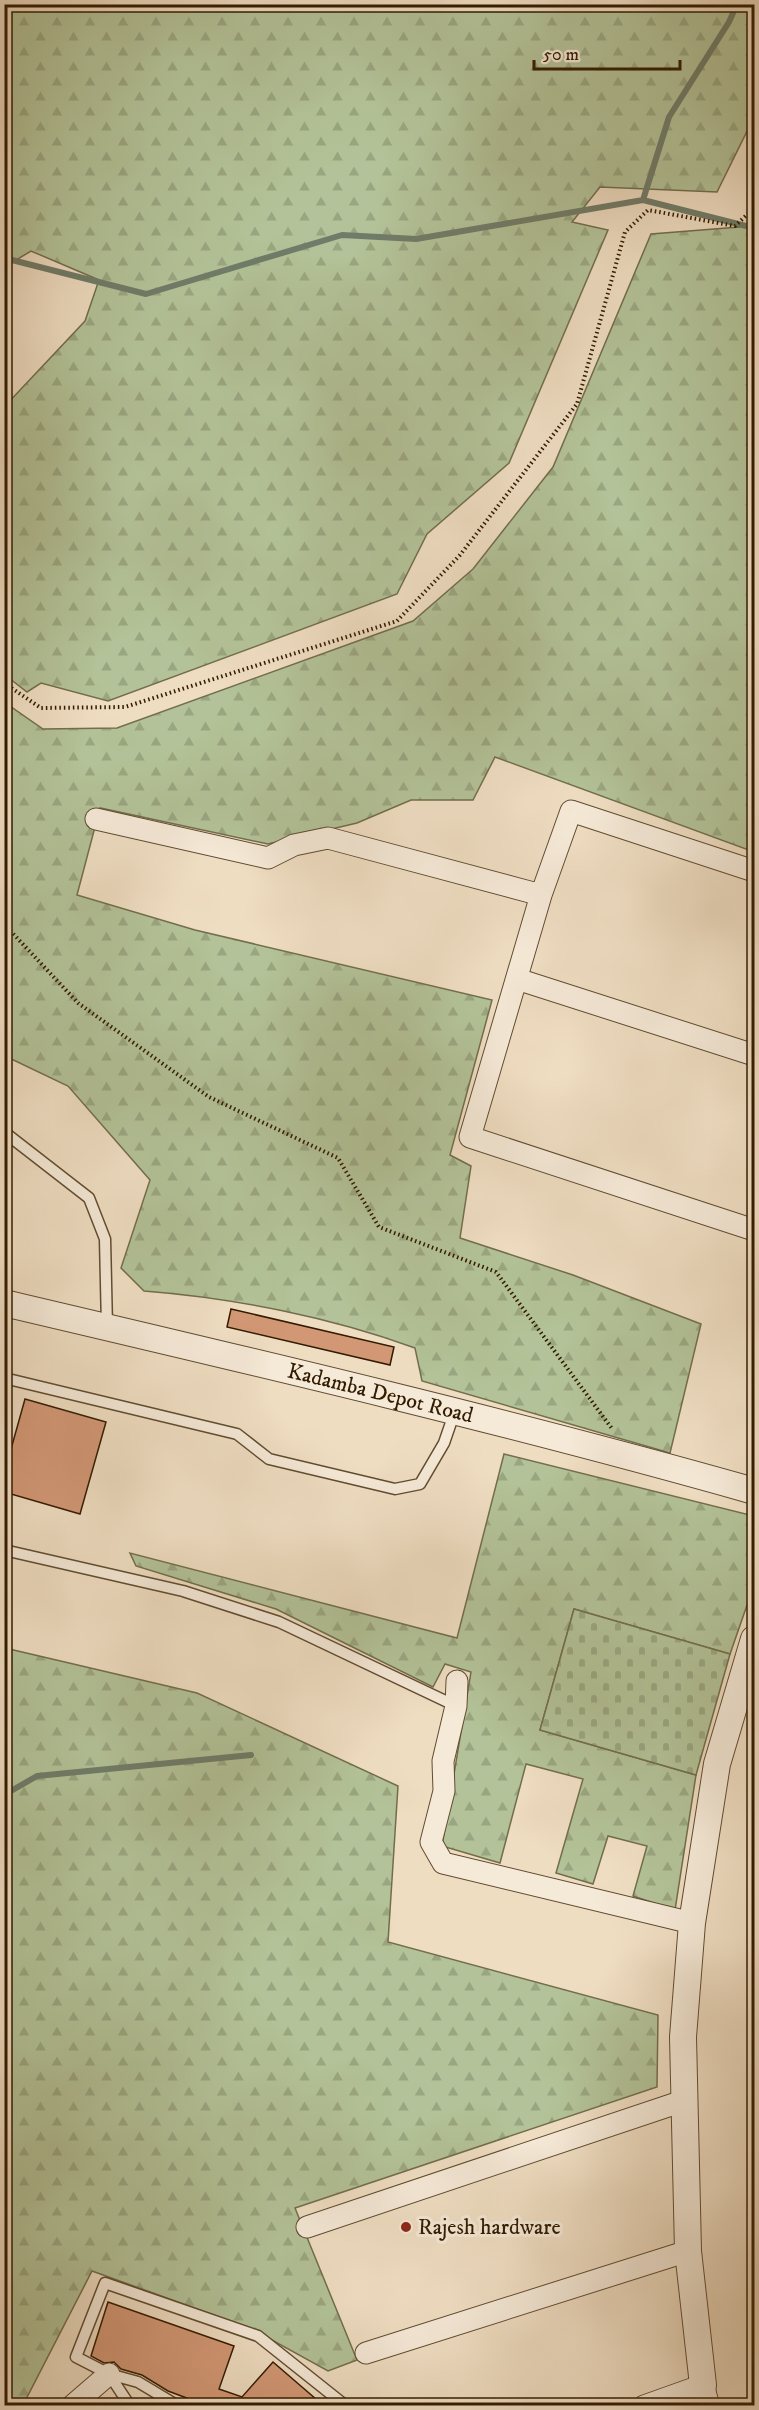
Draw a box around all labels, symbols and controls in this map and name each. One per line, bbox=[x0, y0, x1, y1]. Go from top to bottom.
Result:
scale bar bbox=[534, 33, 680, 71]
text: 50 m bbox=[543, 44, 579, 66]
street label: Kadamba Depot Road bbox=[285, 1357, 476, 1429]
place label: Rajesh hardware bbox=[418, 2214, 561, 2241]
marker: Rajesh hardware bbox=[399, 2220, 413, 2234]

